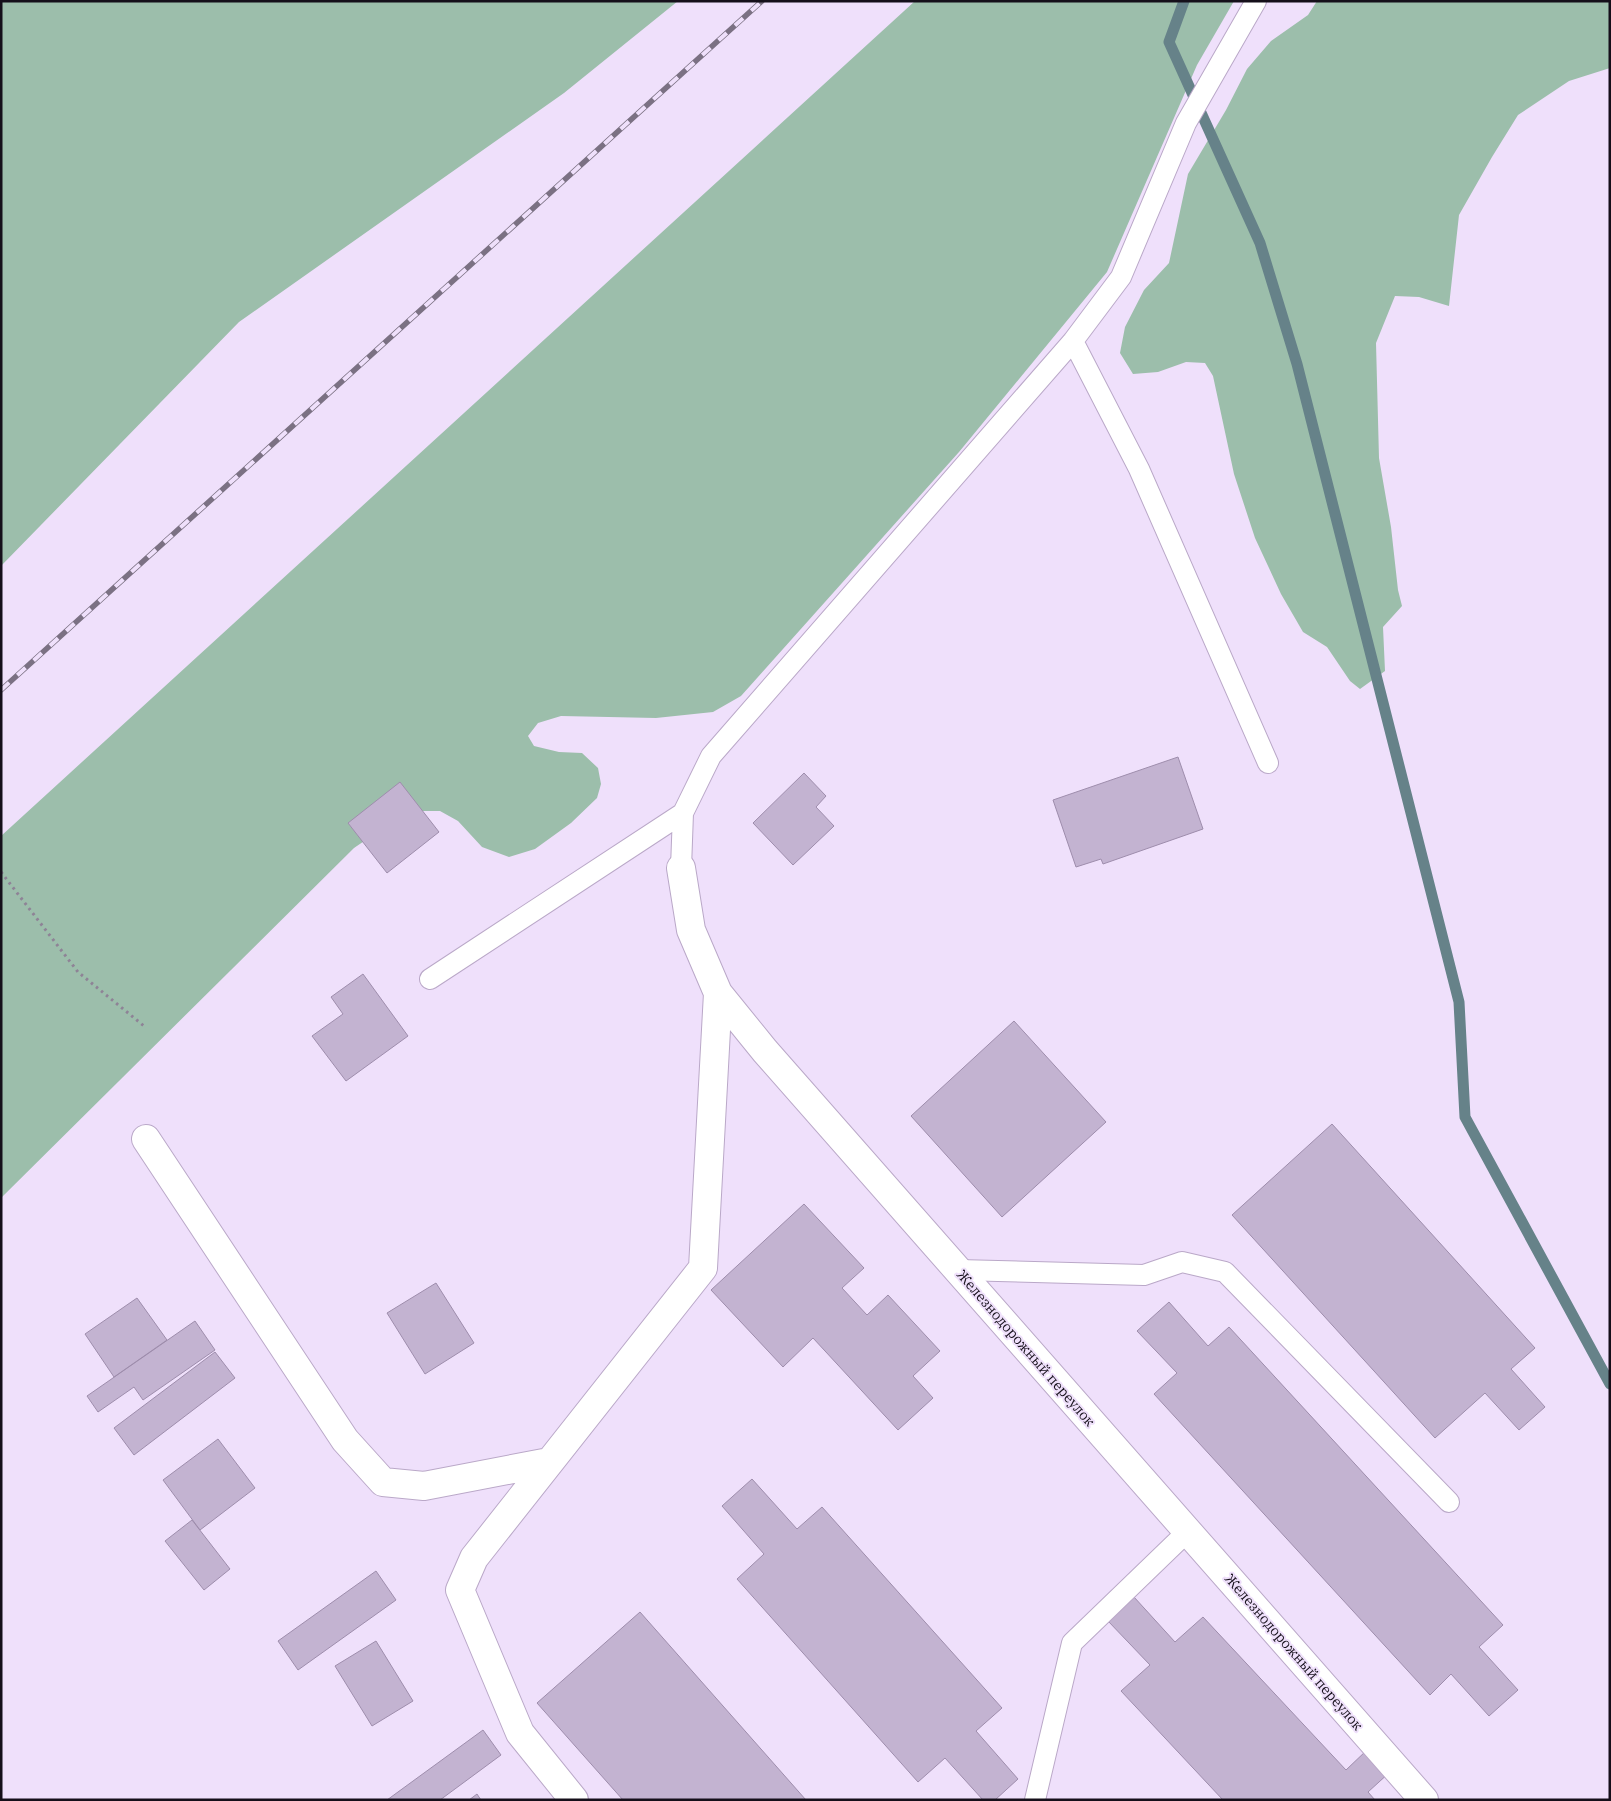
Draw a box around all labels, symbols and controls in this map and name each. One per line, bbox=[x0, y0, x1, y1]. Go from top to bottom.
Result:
street label: Железнодорожный переулок bbox=[953, 1266, 1099, 1430]
street label: Железнодорожный переулок bbox=[1221, 1570, 1367, 1734]

